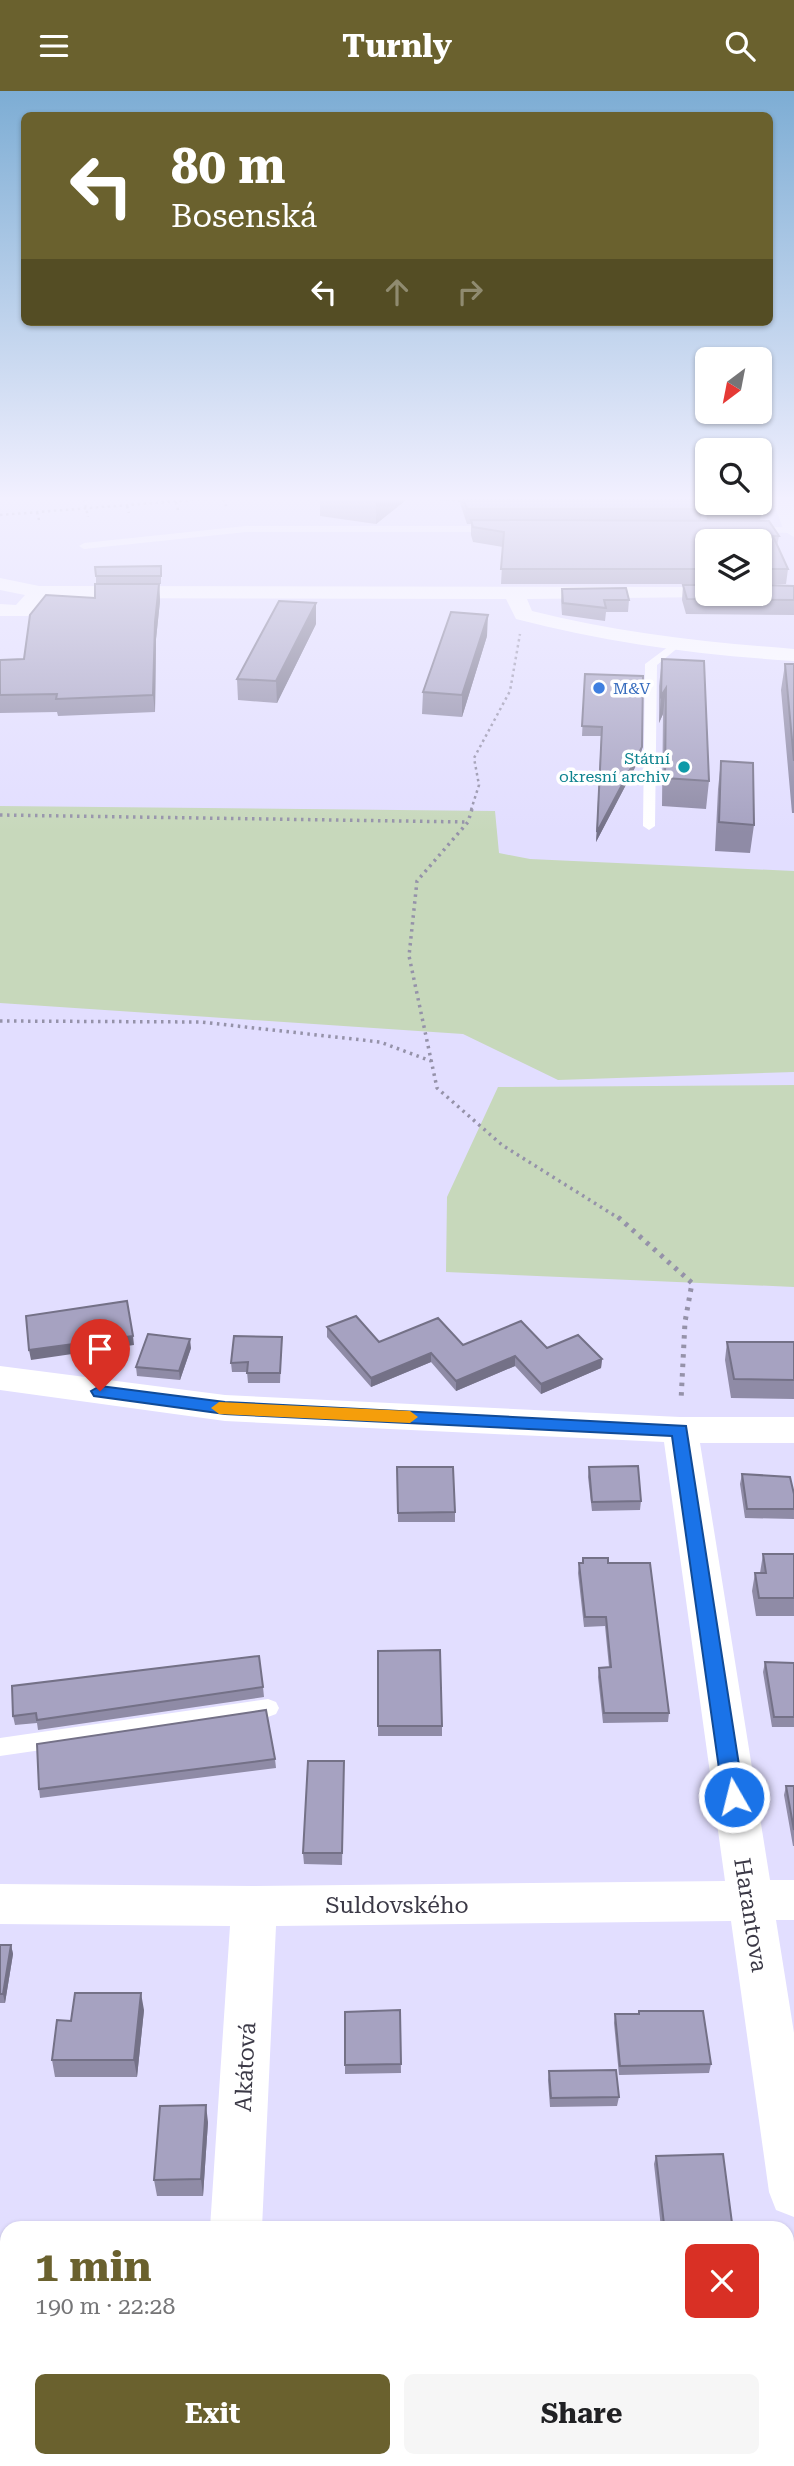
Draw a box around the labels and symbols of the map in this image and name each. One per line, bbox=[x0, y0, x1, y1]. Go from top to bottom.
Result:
north arrow bbox=[695, 347, 772, 423]
place label: M&V bbox=[613, 679, 651, 698]
marker: M&V bbox=[591, 680, 607, 696]
place label: Státní okresní archiv bbox=[559, 749, 671, 786]
marker: Státní okresní archiv bbox=[676, 759, 692, 775]
pin bbox=[70, 1319, 130, 1391]
position arrow bbox=[697, 1760, 771, 1834]
street label: Harantova bbox=[728, 1856, 773, 1975]
street label: Suldovského bbox=[325, 1892, 469, 1919]
street label: Akátová bbox=[230, 2021, 261, 2113]

